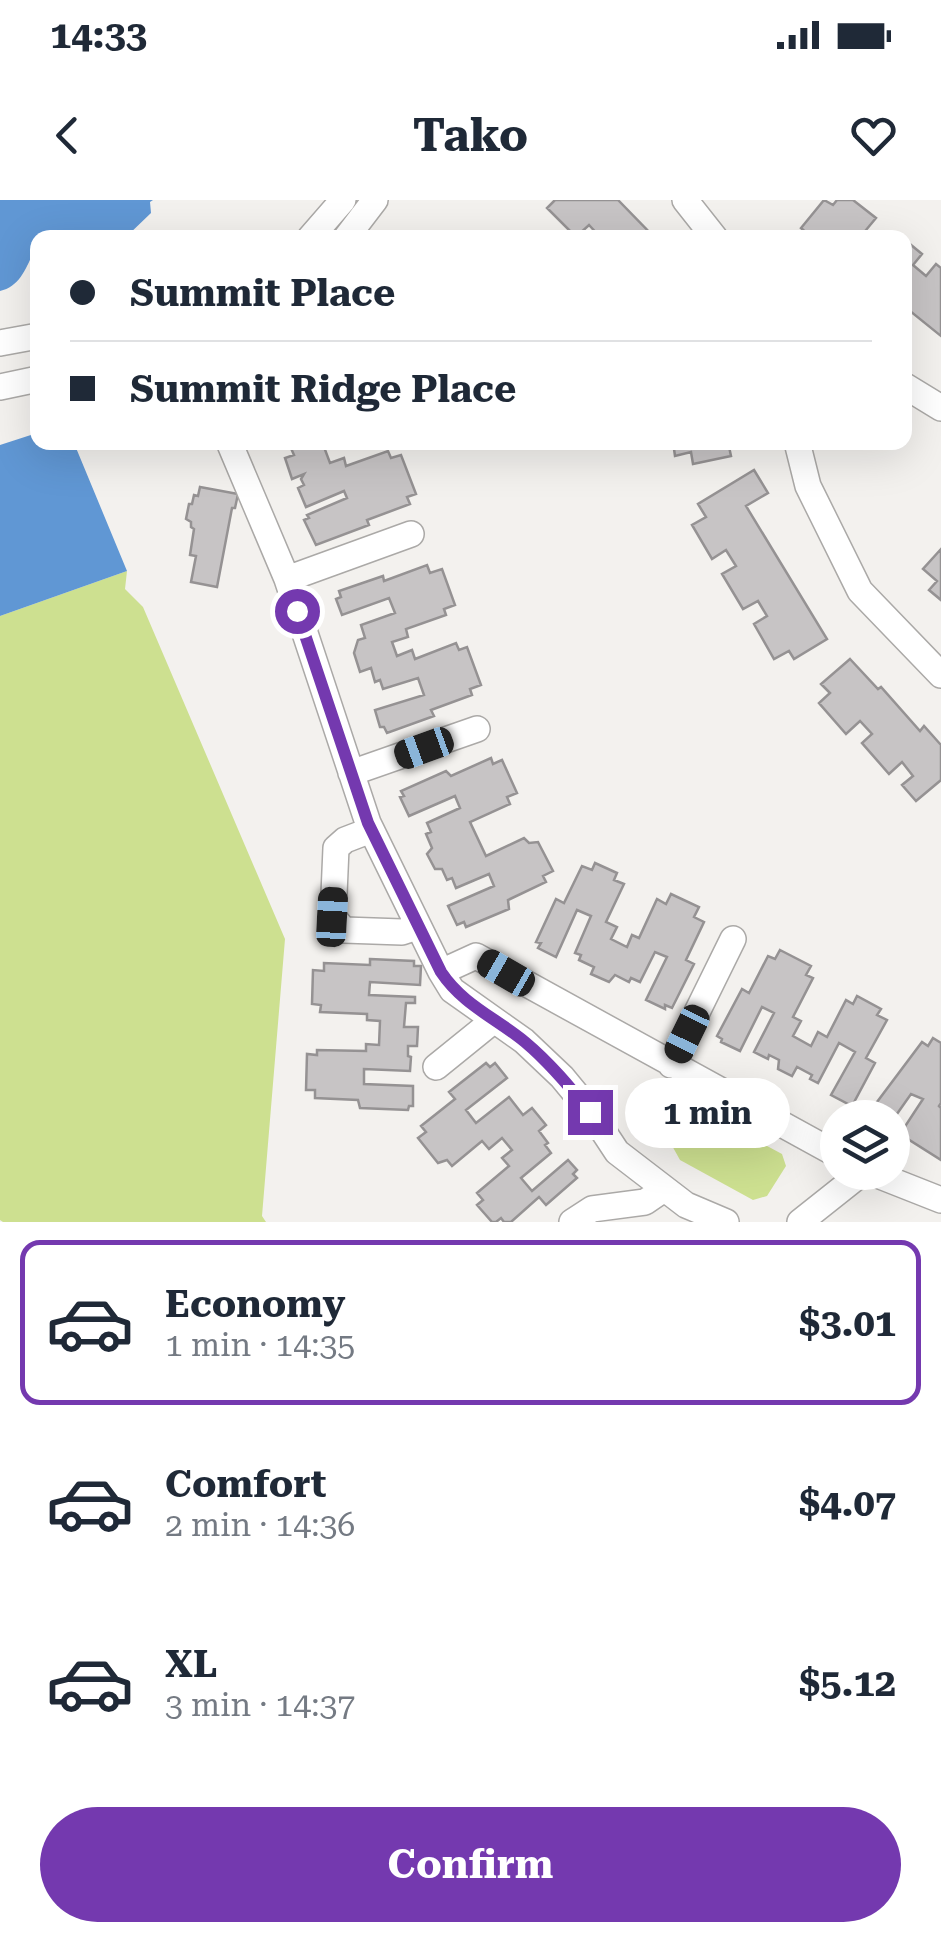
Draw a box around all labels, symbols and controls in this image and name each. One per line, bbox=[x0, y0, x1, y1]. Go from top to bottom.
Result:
text: 14:33 bbox=[50, 13, 147, 57]
icon: back bbox=[40, 108, 95, 163]
icon: heart bbox=[846, 108, 901, 163]
text: Tako bbox=[413, 109, 528, 162]
text: Summit Place bbox=[130, 271, 395, 315]
text: Summit Ridge Place bbox=[130, 367, 516, 411]
route start bbox=[275, 589, 320, 634]
car bbox=[391, 724, 457, 772]
car bbox=[315, 886, 349, 948]
car bbox=[473, 945, 539, 1001]
car bbox=[660, 1000, 714, 1068]
callout: 1 min bbox=[625, 1077, 790, 1147]
route end bbox=[568, 1090, 613, 1135]
text: 1 min bbox=[663, 1094, 752, 1132]
map controls bbox=[820, 1100, 910, 1190]
button: layers bbox=[820, 1100, 910, 1190]
icon: car bbox=[45, 1278, 135, 1368]
text: Economy bbox=[165, 1282, 345, 1326]
text: $3.01 bbox=[799, 1301, 896, 1345]
text: 1 min · 14:35 bbox=[165, 1326, 355, 1364]
icon: car bbox=[45, 1458, 135, 1548]
text: Comfort bbox=[165, 1462, 326, 1506]
text: $4.07 bbox=[799, 1481, 896, 1525]
text: 2 min · 14:36 bbox=[165, 1506, 355, 1544]
icon: car bbox=[45, 1638, 135, 1728]
text: XL bbox=[165, 1642, 217, 1686]
text: $5.12 bbox=[799, 1661, 896, 1705]
text: 3 min · 14:37 bbox=[165, 1686, 355, 1724]
button: Confirm bbox=[40, 1807, 901, 1922]

